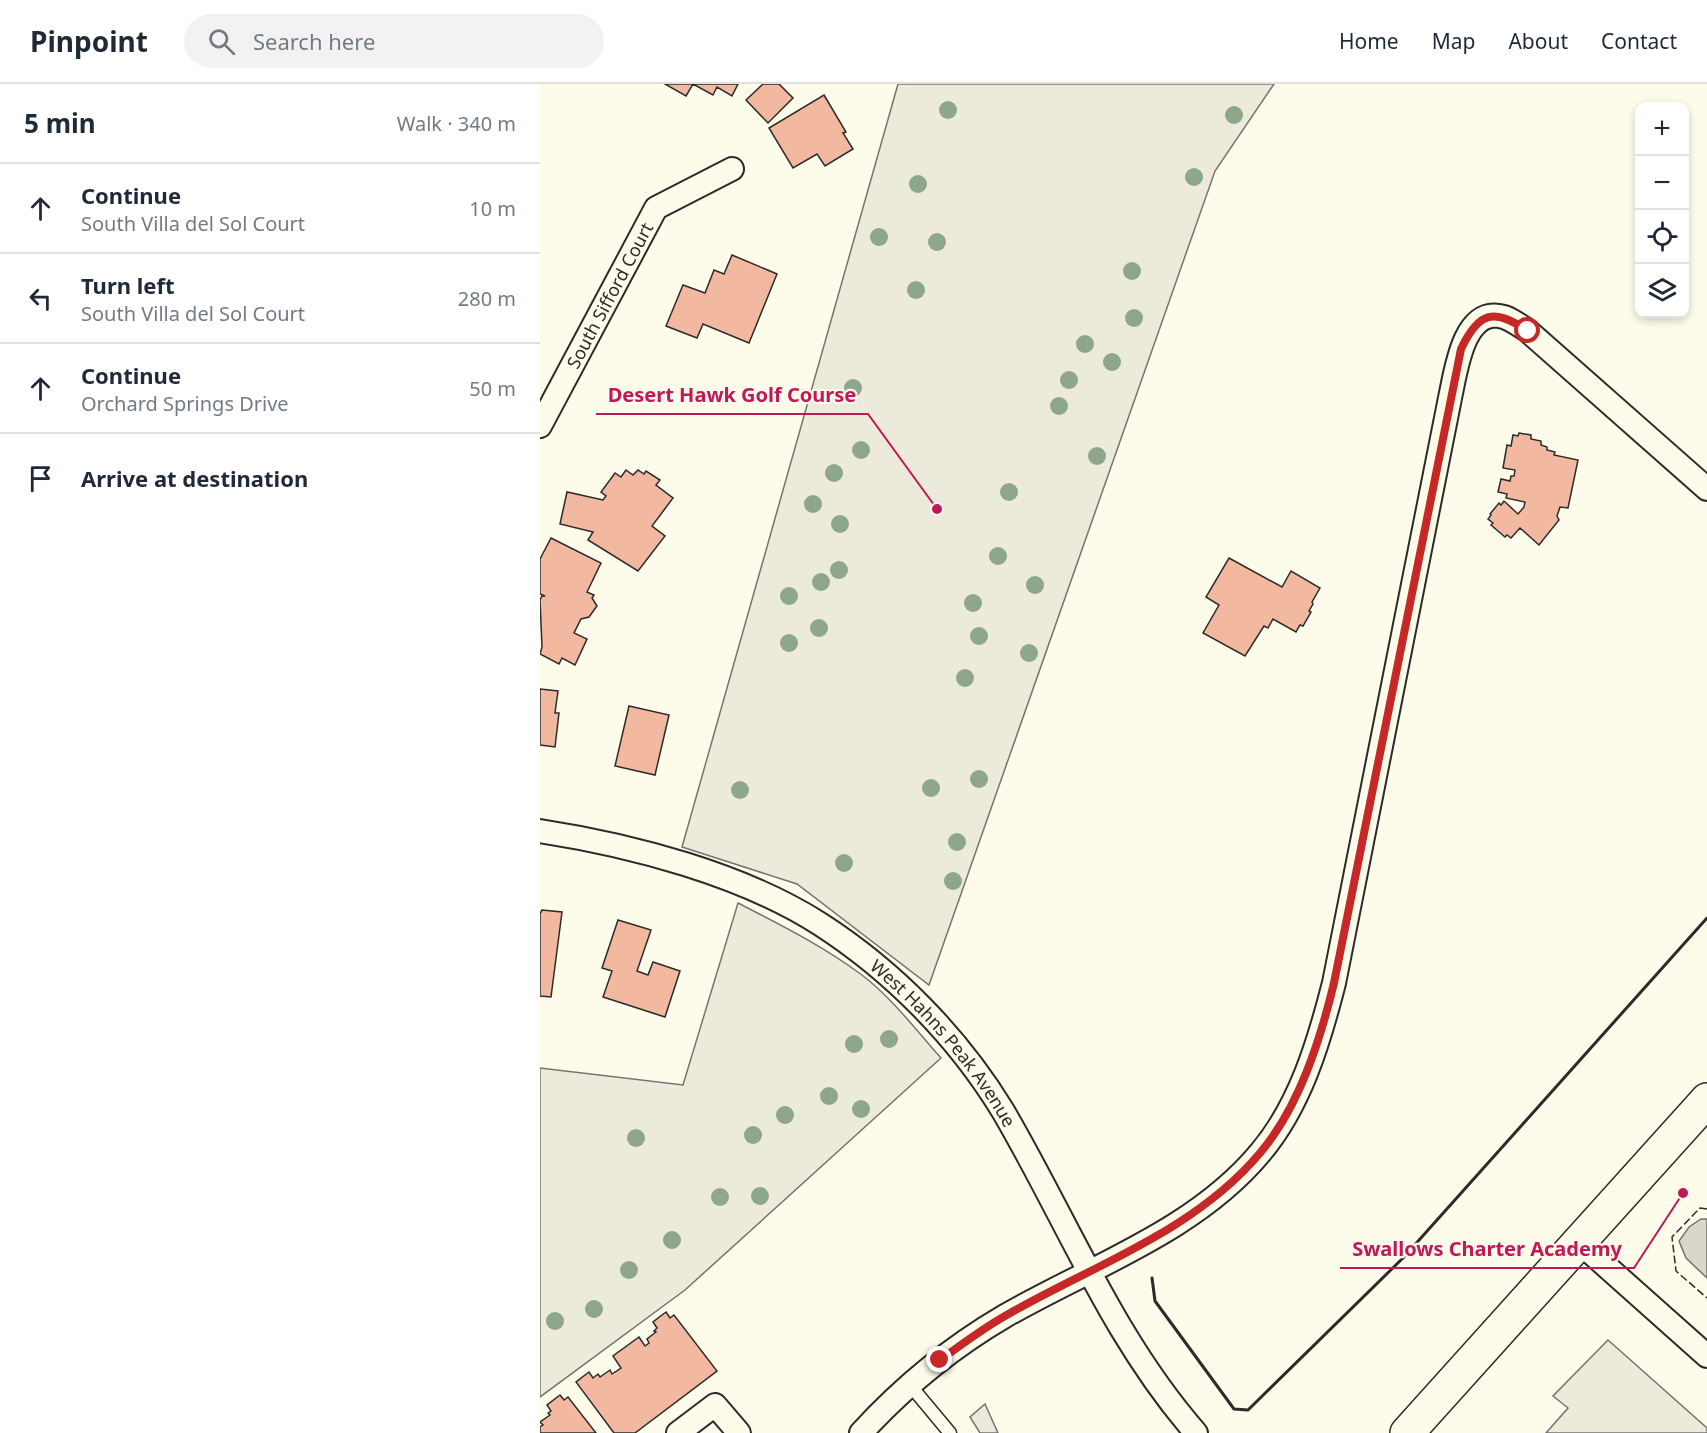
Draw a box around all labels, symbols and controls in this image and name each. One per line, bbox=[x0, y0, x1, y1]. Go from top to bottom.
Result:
search box bbox=[184, 14, 604, 68]
text: Pinpoint bbox=[30, 22, 148, 60]
icon: search bbox=[205, 25, 238, 58]
text: Search here bbox=[253, 26, 375, 56]
text: Home bbox=[1339, 27, 1399, 55]
text: Map bbox=[1432, 27, 1475, 55]
text: About bbox=[1508, 27, 1568, 55]
text: Contact bbox=[1601, 27, 1677, 55]
map controls bbox=[1635, 102, 1689, 318]
button: + bbox=[1635, 102, 1689, 156]
text: 5 min bbox=[24, 105, 96, 141]
text: Walk · 340 m bbox=[397, 110, 516, 137]
button: − bbox=[1635, 156, 1689, 210]
text: Continue bbox=[81, 180, 181, 210]
icon: ahead bbox=[24, 192, 57, 225]
text: 10 m bbox=[469, 195, 516, 222]
text: South Villa del Sol Court bbox=[81, 210, 305, 237]
button: locate bbox=[1635, 210, 1689, 264]
street label: South Sifford Court bbox=[561, 218, 658, 373]
button: layers bbox=[1635, 264, 1689, 318]
text: Turn left bbox=[81, 270, 175, 300]
icon: left bbox=[24, 282, 57, 315]
text: 280 m bbox=[458, 285, 516, 312]
text: South Villa del Sol Court bbox=[81, 300, 305, 327]
route start bbox=[1514, 317, 1540, 343]
text: Continue bbox=[81, 360, 181, 390]
icon: ahead bbox=[24, 372, 57, 405]
text: 50 m bbox=[469, 375, 516, 402]
callout: Desert Hawk Golf Course bbox=[596, 376, 868, 414]
text: Desert Hawk Golf Course bbox=[608, 381, 856, 408]
text: Orchard Springs Drive bbox=[81, 390, 289, 417]
icon: arrive bbox=[24, 462, 57, 495]
text: Arrive at destination bbox=[81, 463, 308, 493]
street label: West Hahns Peak Avenue bbox=[866, 954, 1022, 1131]
callout: Swallows Charter Academy bbox=[1340, 1230, 1634, 1268]
text: Swallows Charter Academy bbox=[1352, 1235, 1622, 1262]
route end bbox=[926, 1346, 952, 1372]

